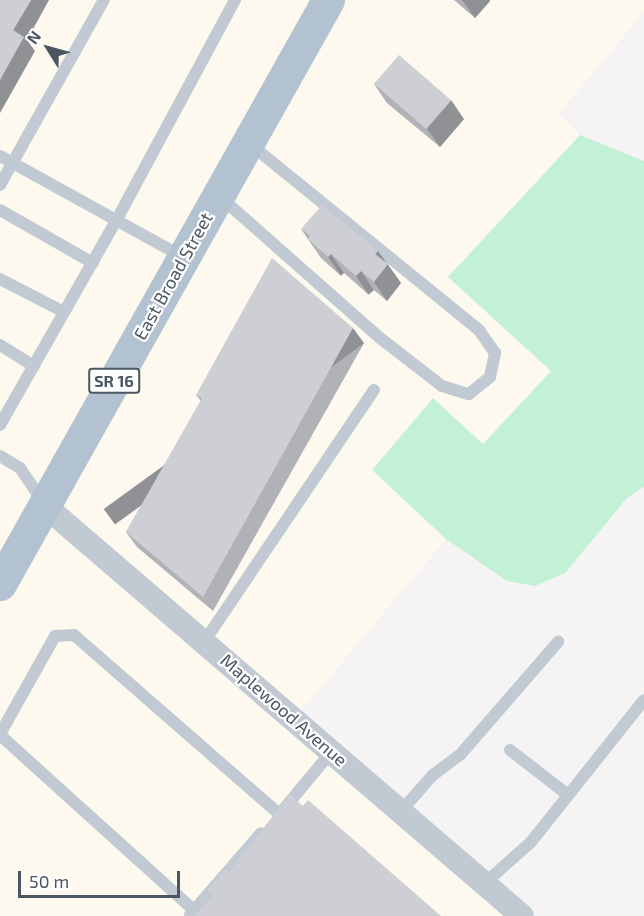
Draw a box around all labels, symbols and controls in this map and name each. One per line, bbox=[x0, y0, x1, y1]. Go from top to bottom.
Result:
north arrow bbox=[18, 18, 78, 78]
text: N bbox=[22, 27, 44, 47]
street label: East Broad Street bbox=[129, 208, 217, 344]
road number: SR 16 bbox=[87, 368, 141, 394]
street label: Maplewood Avenue bbox=[216, 649, 352, 771]
scale bar bbox=[21, 859, 183, 897]
text: 50 m bbox=[29, 870, 69, 892]

